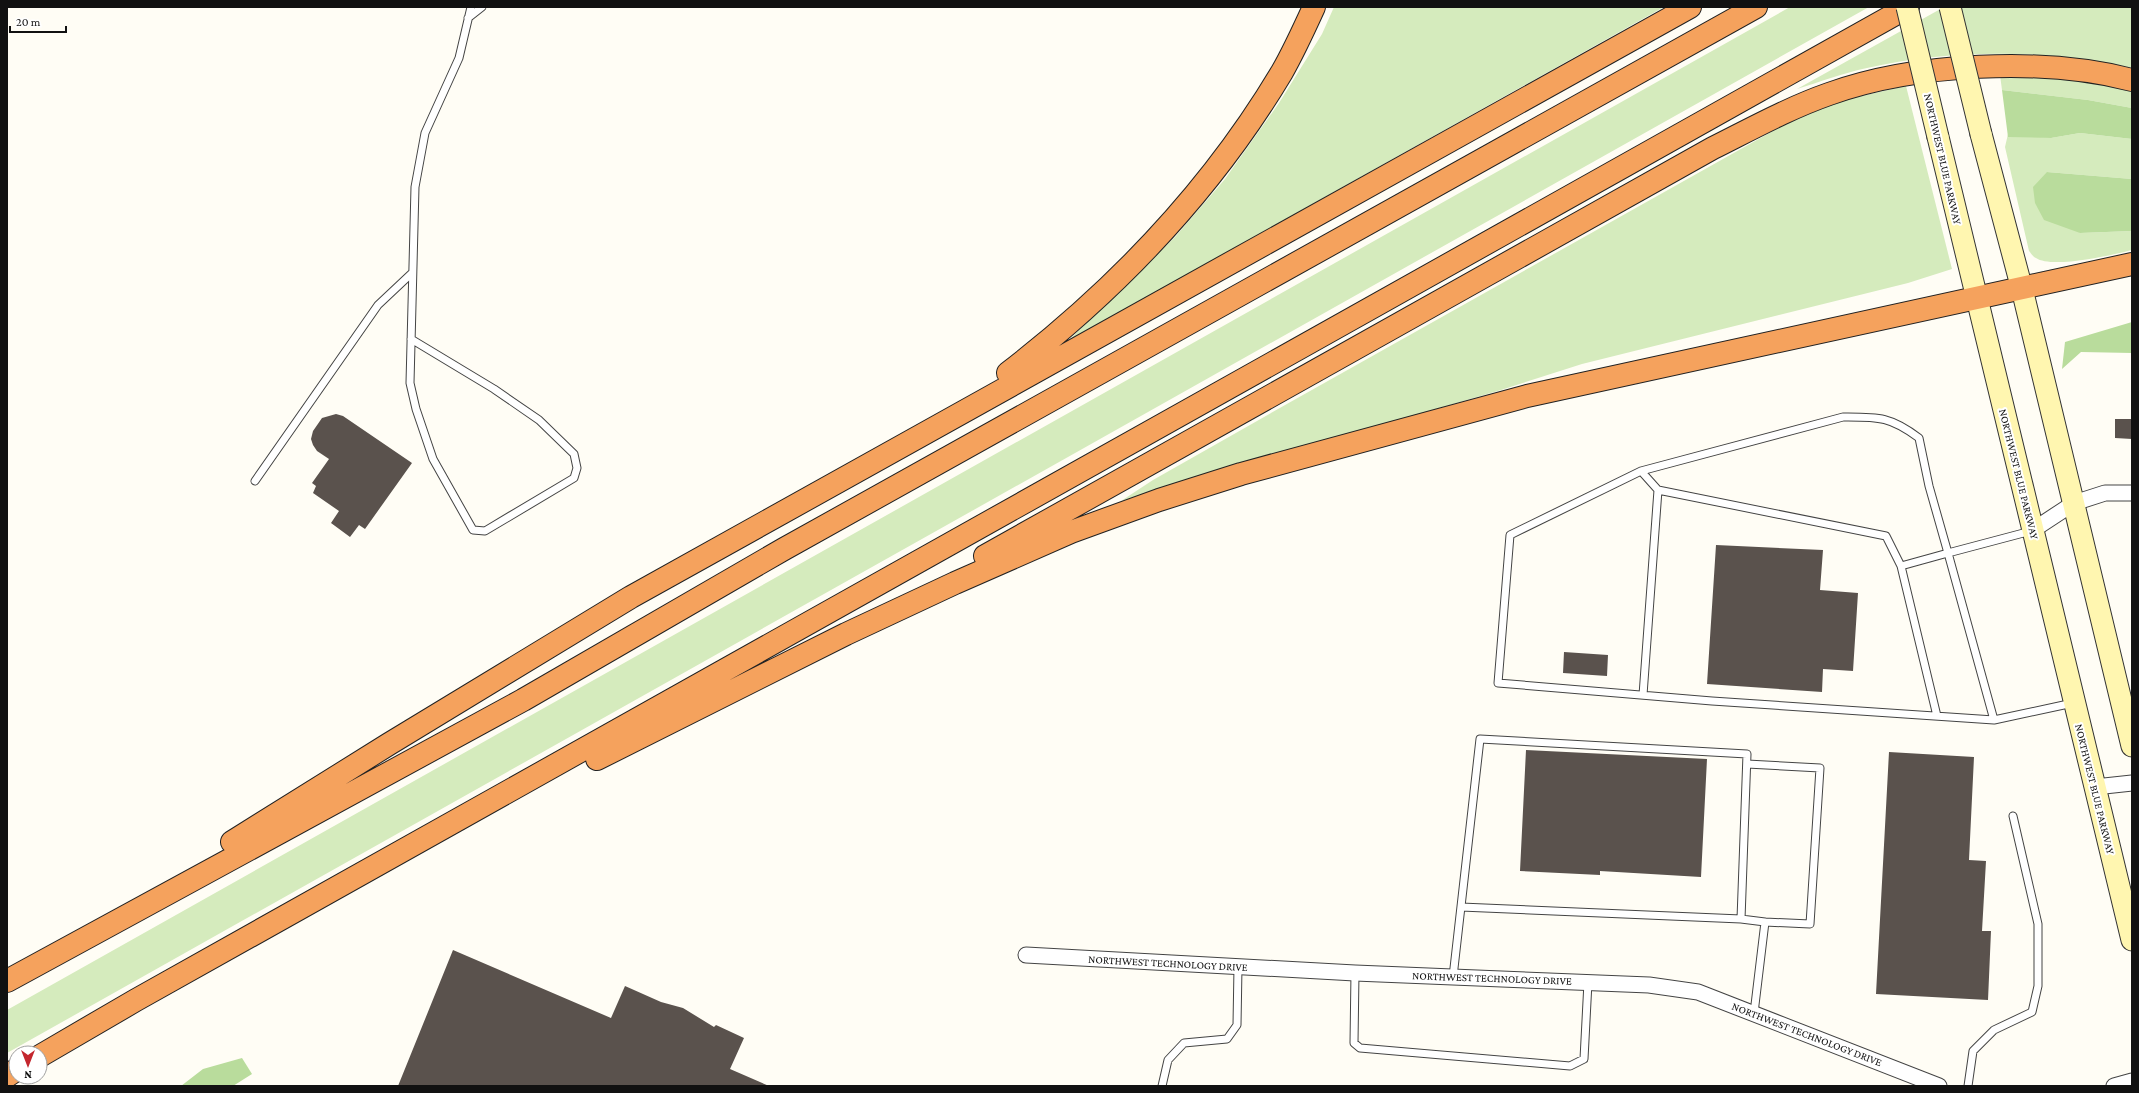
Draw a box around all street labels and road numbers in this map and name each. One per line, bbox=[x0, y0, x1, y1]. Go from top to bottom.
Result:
street label: NORTHWEST BLUE PARKWAY bbox=[1922, 92, 1964, 226]
street label: NORTHWEST BLUE PARKWAY bbox=[1997, 407, 2041, 541]
street label: NORTHWEST BLUE PARKWAY bbox=[2073, 722, 2117, 856]
street label: NORTHWEST TECHNOLOGY DRIVE bbox=[1088, 953, 1248, 973]
street label: NORTHWEST TECHNOLOGY DRIVE bbox=[1412, 969, 1572, 987]
street label: NORTHWEST TECHNOLOGY DRIVE bbox=[1730, 1000, 1884, 1068]

